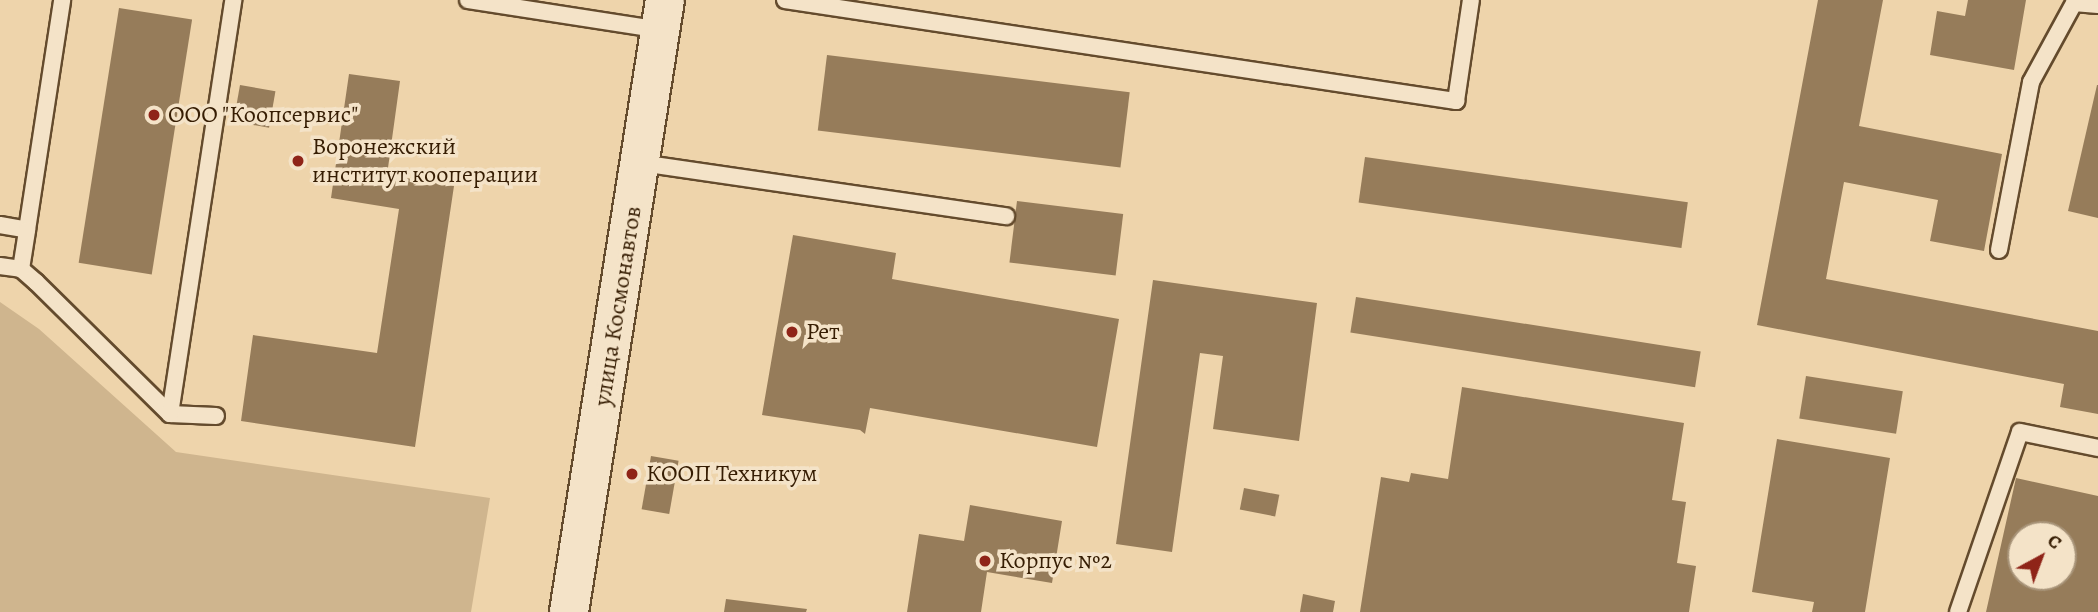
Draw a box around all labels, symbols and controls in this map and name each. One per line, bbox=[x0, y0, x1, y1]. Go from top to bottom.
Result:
place label: ООО "Коопсервис" bbox=[168, 101, 359, 129]
marker: ООО "Коопсервис" bbox=[146, 107, 162, 123]
place label: Воронежский институт кооперации bbox=[312, 133, 538, 189]
marker: Воронежский институт кооперации bbox=[290, 153, 306, 169]
street label: улица Космонавтов bbox=[588, 204, 648, 408]
place label: Рет bbox=[806, 318, 840, 346]
marker: Рет bbox=[784, 324, 800, 340]
place label: КООП Техникум bbox=[646, 460, 817, 488]
marker: КООП Техникум bbox=[624, 466, 640, 482]
north arrow bbox=[2007, 521, 2077, 591]
text: С bbox=[2042, 528, 2067, 555]
place label: Корпус №2 bbox=[999, 547, 1112, 575]
marker: Корпус №2 bbox=[977, 553, 993, 569]

